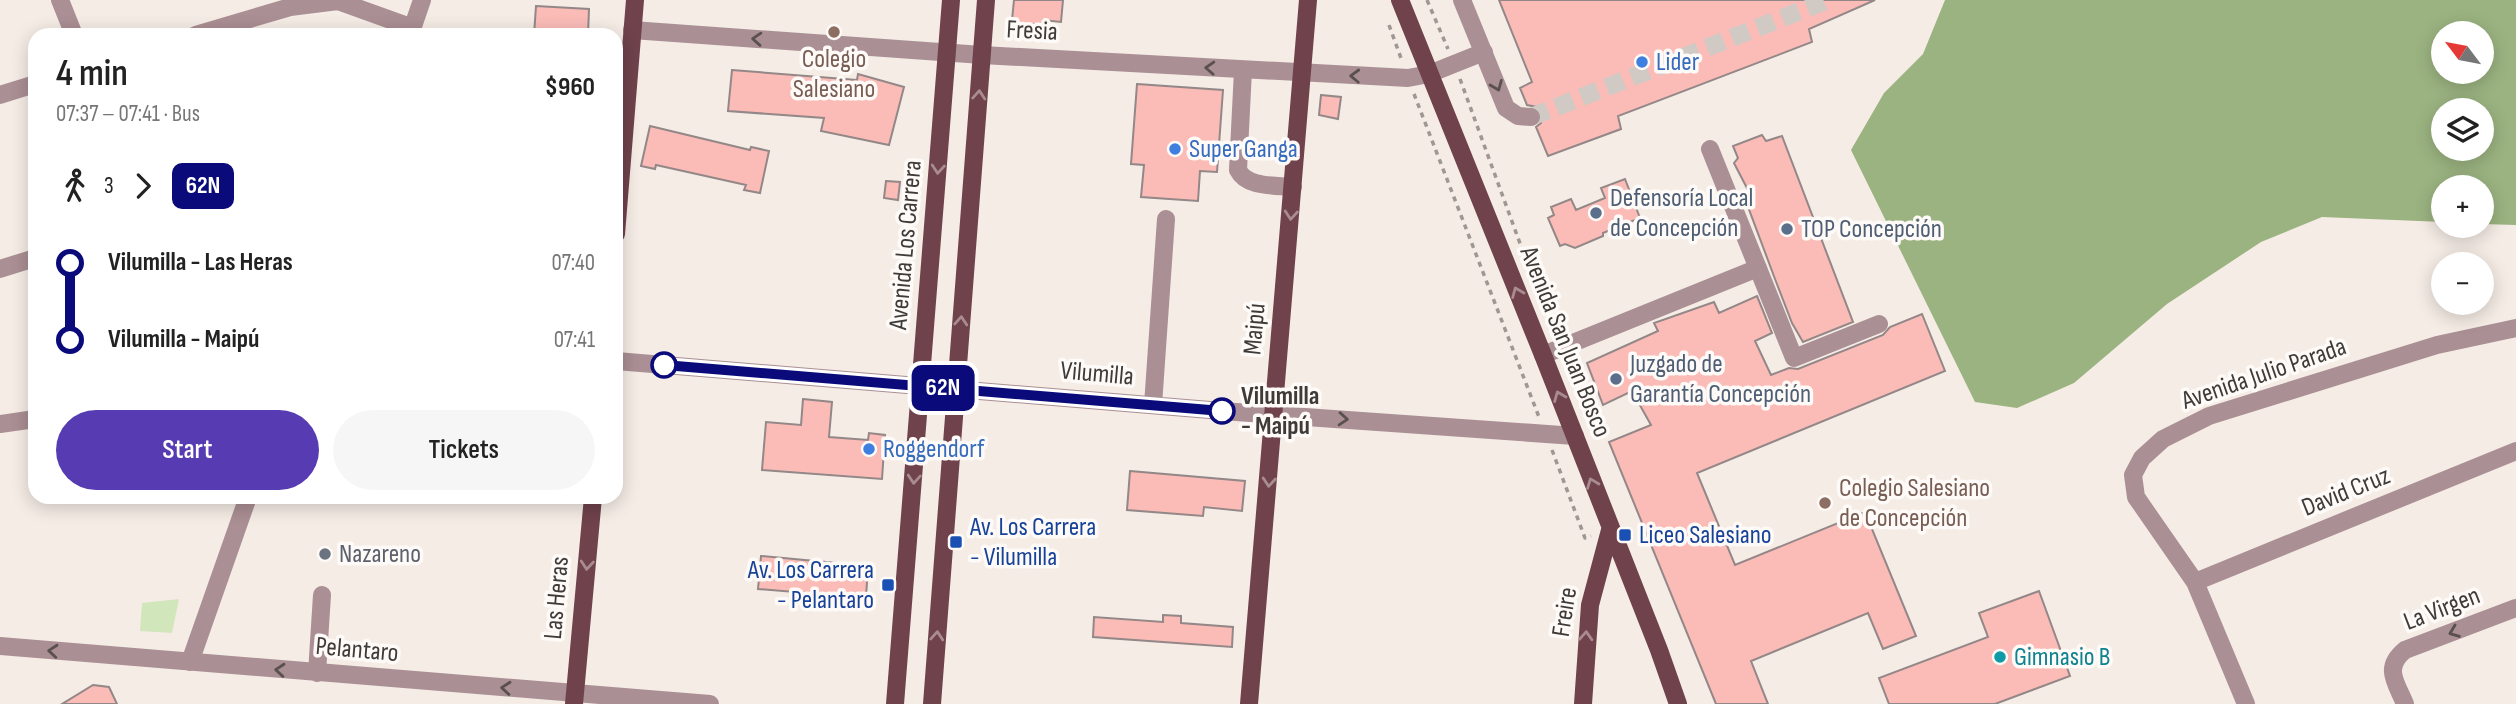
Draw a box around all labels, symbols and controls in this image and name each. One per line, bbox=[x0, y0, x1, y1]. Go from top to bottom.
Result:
street label: Fresia bbox=[1005, 14, 1059, 48]
north arrow bbox=[2431, 21, 2494, 84]
map controls bbox=[2431, 21, 2494, 315]
marker: Colegio Salesiano bbox=[826, 24, 842, 40]
one-way arrow bbox=[751, 32, 762, 47]
place label: Colegio Salesiano bbox=[793, 44, 875, 105]
place label: Lider bbox=[1656, 47, 1700, 78]
text: 4 min bbox=[56, 51, 128, 96]
marker: Lider bbox=[1634, 54, 1650, 70]
one-way arrow bbox=[1204, 61, 1215, 76]
one-way arrow bbox=[1349, 68, 1360, 83]
text: $960 bbox=[545, 72, 595, 103]
one-way arrow bbox=[1488, 79, 1502, 91]
one-way arrow bbox=[971, 89, 986, 100]
button: layers bbox=[2431, 98, 2494, 161]
text: 07:37 – 07:41 · Bus bbox=[56, 100, 200, 128]
place label: Super Ganga bbox=[1189, 134, 1298, 165]
marker: Super Ganga bbox=[1167, 141, 1183, 157]
street label: Avenida Los Carrera bbox=[883, 159, 929, 332]
one-way arrow bbox=[931, 164, 946, 175]
icon: walk bbox=[56, 167, 94, 205]
icon: forward bbox=[124, 167, 162, 205]
text: 62N bbox=[186, 171, 220, 200]
text: 3 bbox=[104, 172, 114, 200]
button: + bbox=[2431, 175, 2494, 238]
place label: Defensoría Local de Concepción bbox=[1610, 183, 1753, 244]
marker: Defensoría Local de Concepción bbox=[1588, 205, 1604, 221]
one-way arrow bbox=[1284, 210, 1299, 221]
place label: TOP Concepción bbox=[1801, 214, 1942, 245]
marker: TOP Concepción bbox=[1779, 221, 1795, 237]
street label: Avenida San Juan Bosco bbox=[1512, 241, 1617, 442]
text: Vilumilla - Las Heras bbox=[108, 247, 293, 278]
text: 07:40 bbox=[552, 249, 595, 277]
button: − bbox=[2431, 252, 2494, 315]
one-way arrow bbox=[1511, 286, 1525, 299]
street label: Maipú bbox=[1237, 302, 1273, 356]
one-way arrow bbox=[953, 316, 968, 327]
text: Vilumilla - Maipú bbox=[108, 324, 259, 355]
text: 07:41 bbox=[554, 326, 595, 354]
street label: Avenida Julio Parada bbox=[2177, 331, 2350, 417]
place label: Juzgado de Garantía Concepción bbox=[1629, 349, 1811, 410]
unlabelled marker bbox=[651, 352, 677, 378]
street label: Vilumilla bbox=[1059, 355, 1135, 393]
line badge: 62N bbox=[903, 365, 983, 411]
marker: Juzgado de Garantía Concepción bbox=[1608, 371, 1624, 387]
text: 62N bbox=[926, 373, 960, 402]
place label: Vilumilla - Maipú bbox=[1241, 381, 1319, 442]
one-way arrow bbox=[1553, 390, 1567, 402]
marker: Vilumilla - Maipú bbox=[1209, 398, 1235, 424]
button: Start bbox=[56, 410, 319, 490]
button: Tickets bbox=[333, 410, 595, 490]
one-way arrow bbox=[1337, 412, 1348, 427]
place label: Roggendorf bbox=[883, 434, 985, 465]
marker: Roggendorf bbox=[861, 441, 877, 457]
street label: David Cruz bbox=[2297, 460, 2395, 524]
place label: Colegio Salesiano de Concepción bbox=[1839, 473, 1990, 534]
one-way arrow bbox=[907, 474, 922, 485]
one-way arrow bbox=[1262, 477, 1277, 488]
one-way arrow bbox=[1587, 478, 1601, 490]
marker: Colegio Salesiano de Concepción bbox=[1817, 495, 1833, 511]
place label: Av. Los Carrera - Vilumilla bbox=[969, 512, 1096, 573]
place label: Liceo Salesiano bbox=[1639, 520, 1772, 551]
marker: Liceo Salesiano bbox=[1617, 527, 1633, 543]
marker: Av. Los Carrera - Vilumilla bbox=[948, 534, 964, 550]
place label: Nazareno bbox=[339, 539, 421, 570]
marker: Nazareno bbox=[317, 546, 333, 562]
street label: Las Heras bbox=[538, 555, 576, 641]
place label: Av. Los Carrera - Pelantaro bbox=[747, 555, 874, 616]
one-way arrow bbox=[580, 560, 595, 571]
marker: Av. Los Carrera - Pelantaro bbox=[880, 577, 896, 593]
street label: La Virgen bbox=[2400, 580, 2484, 638]
street label: Freire bbox=[1546, 585, 1584, 639]
one-way arrow bbox=[2449, 623, 2461, 637]
one-way arrow bbox=[929, 630, 944, 641]
one-way arrow bbox=[1579, 630, 1594, 641]
street label: Pelantaro bbox=[314, 631, 400, 669]
place label: Gimnasio B bbox=[2014, 642, 2110, 673]
one-way arrow bbox=[47, 644, 58, 659]
marker: Gimnasio B bbox=[1992, 649, 2008, 665]
one-way arrow bbox=[274, 663, 285, 678]
one-way arrow bbox=[501, 681, 512, 696]

